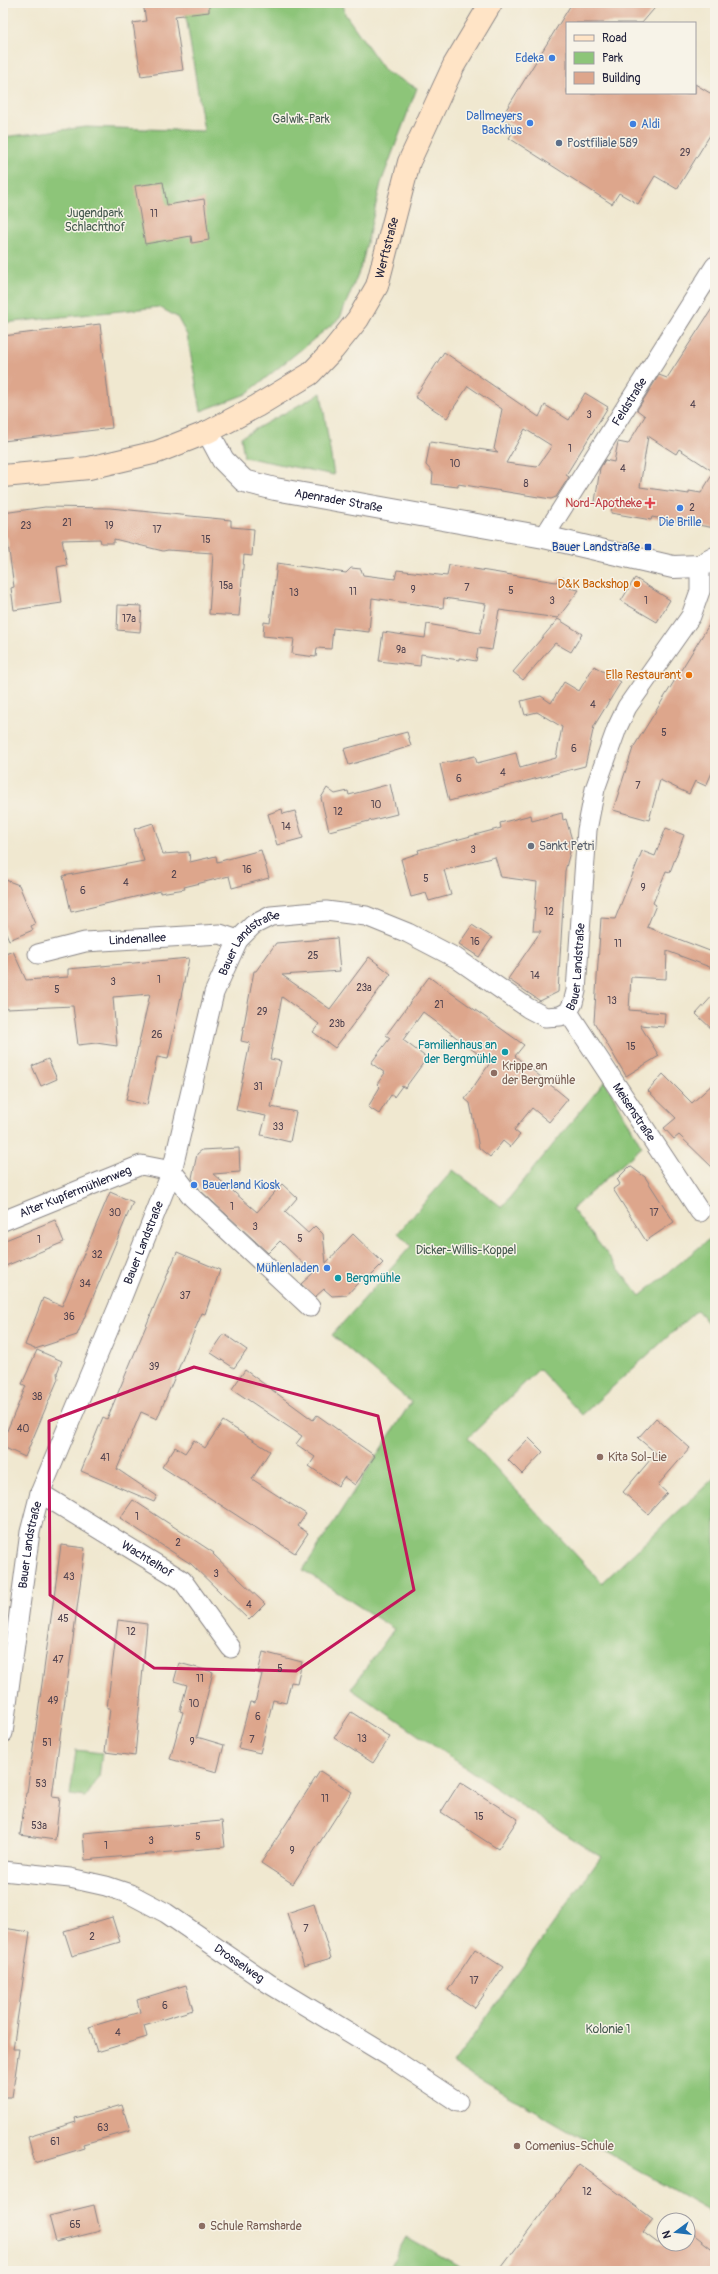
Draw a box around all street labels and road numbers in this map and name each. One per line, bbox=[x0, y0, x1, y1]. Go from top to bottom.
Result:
street label: Werftstraße bbox=[372, 216, 402, 280]
street label: Feldstraße bbox=[609, 375, 651, 429]
street label: Apenrader Straße bbox=[293, 486, 384, 516]
street label: Bauer Landstraße bbox=[216, 908, 280, 978]
street label: Bauer Landstraße bbox=[563, 922, 589, 1014]
street label: Lindenallee bbox=[108, 930, 167, 949]
street label: Meisenstraße bbox=[609, 1080, 658, 1145]
street label: Alter Kupfermühlenweg bbox=[17, 1163, 134, 1222]
street label: Bauer Landstraße bbox=[121, 1199, 167, 1287]
street label: Bauer Landstraße bbox=[15, 1500, 46, 1590]
street label: Wachtelhof bbox=[118, 1538, 176, 1581]
street label: Drosselweg bbox=[211, 1941, 267, 1986]

